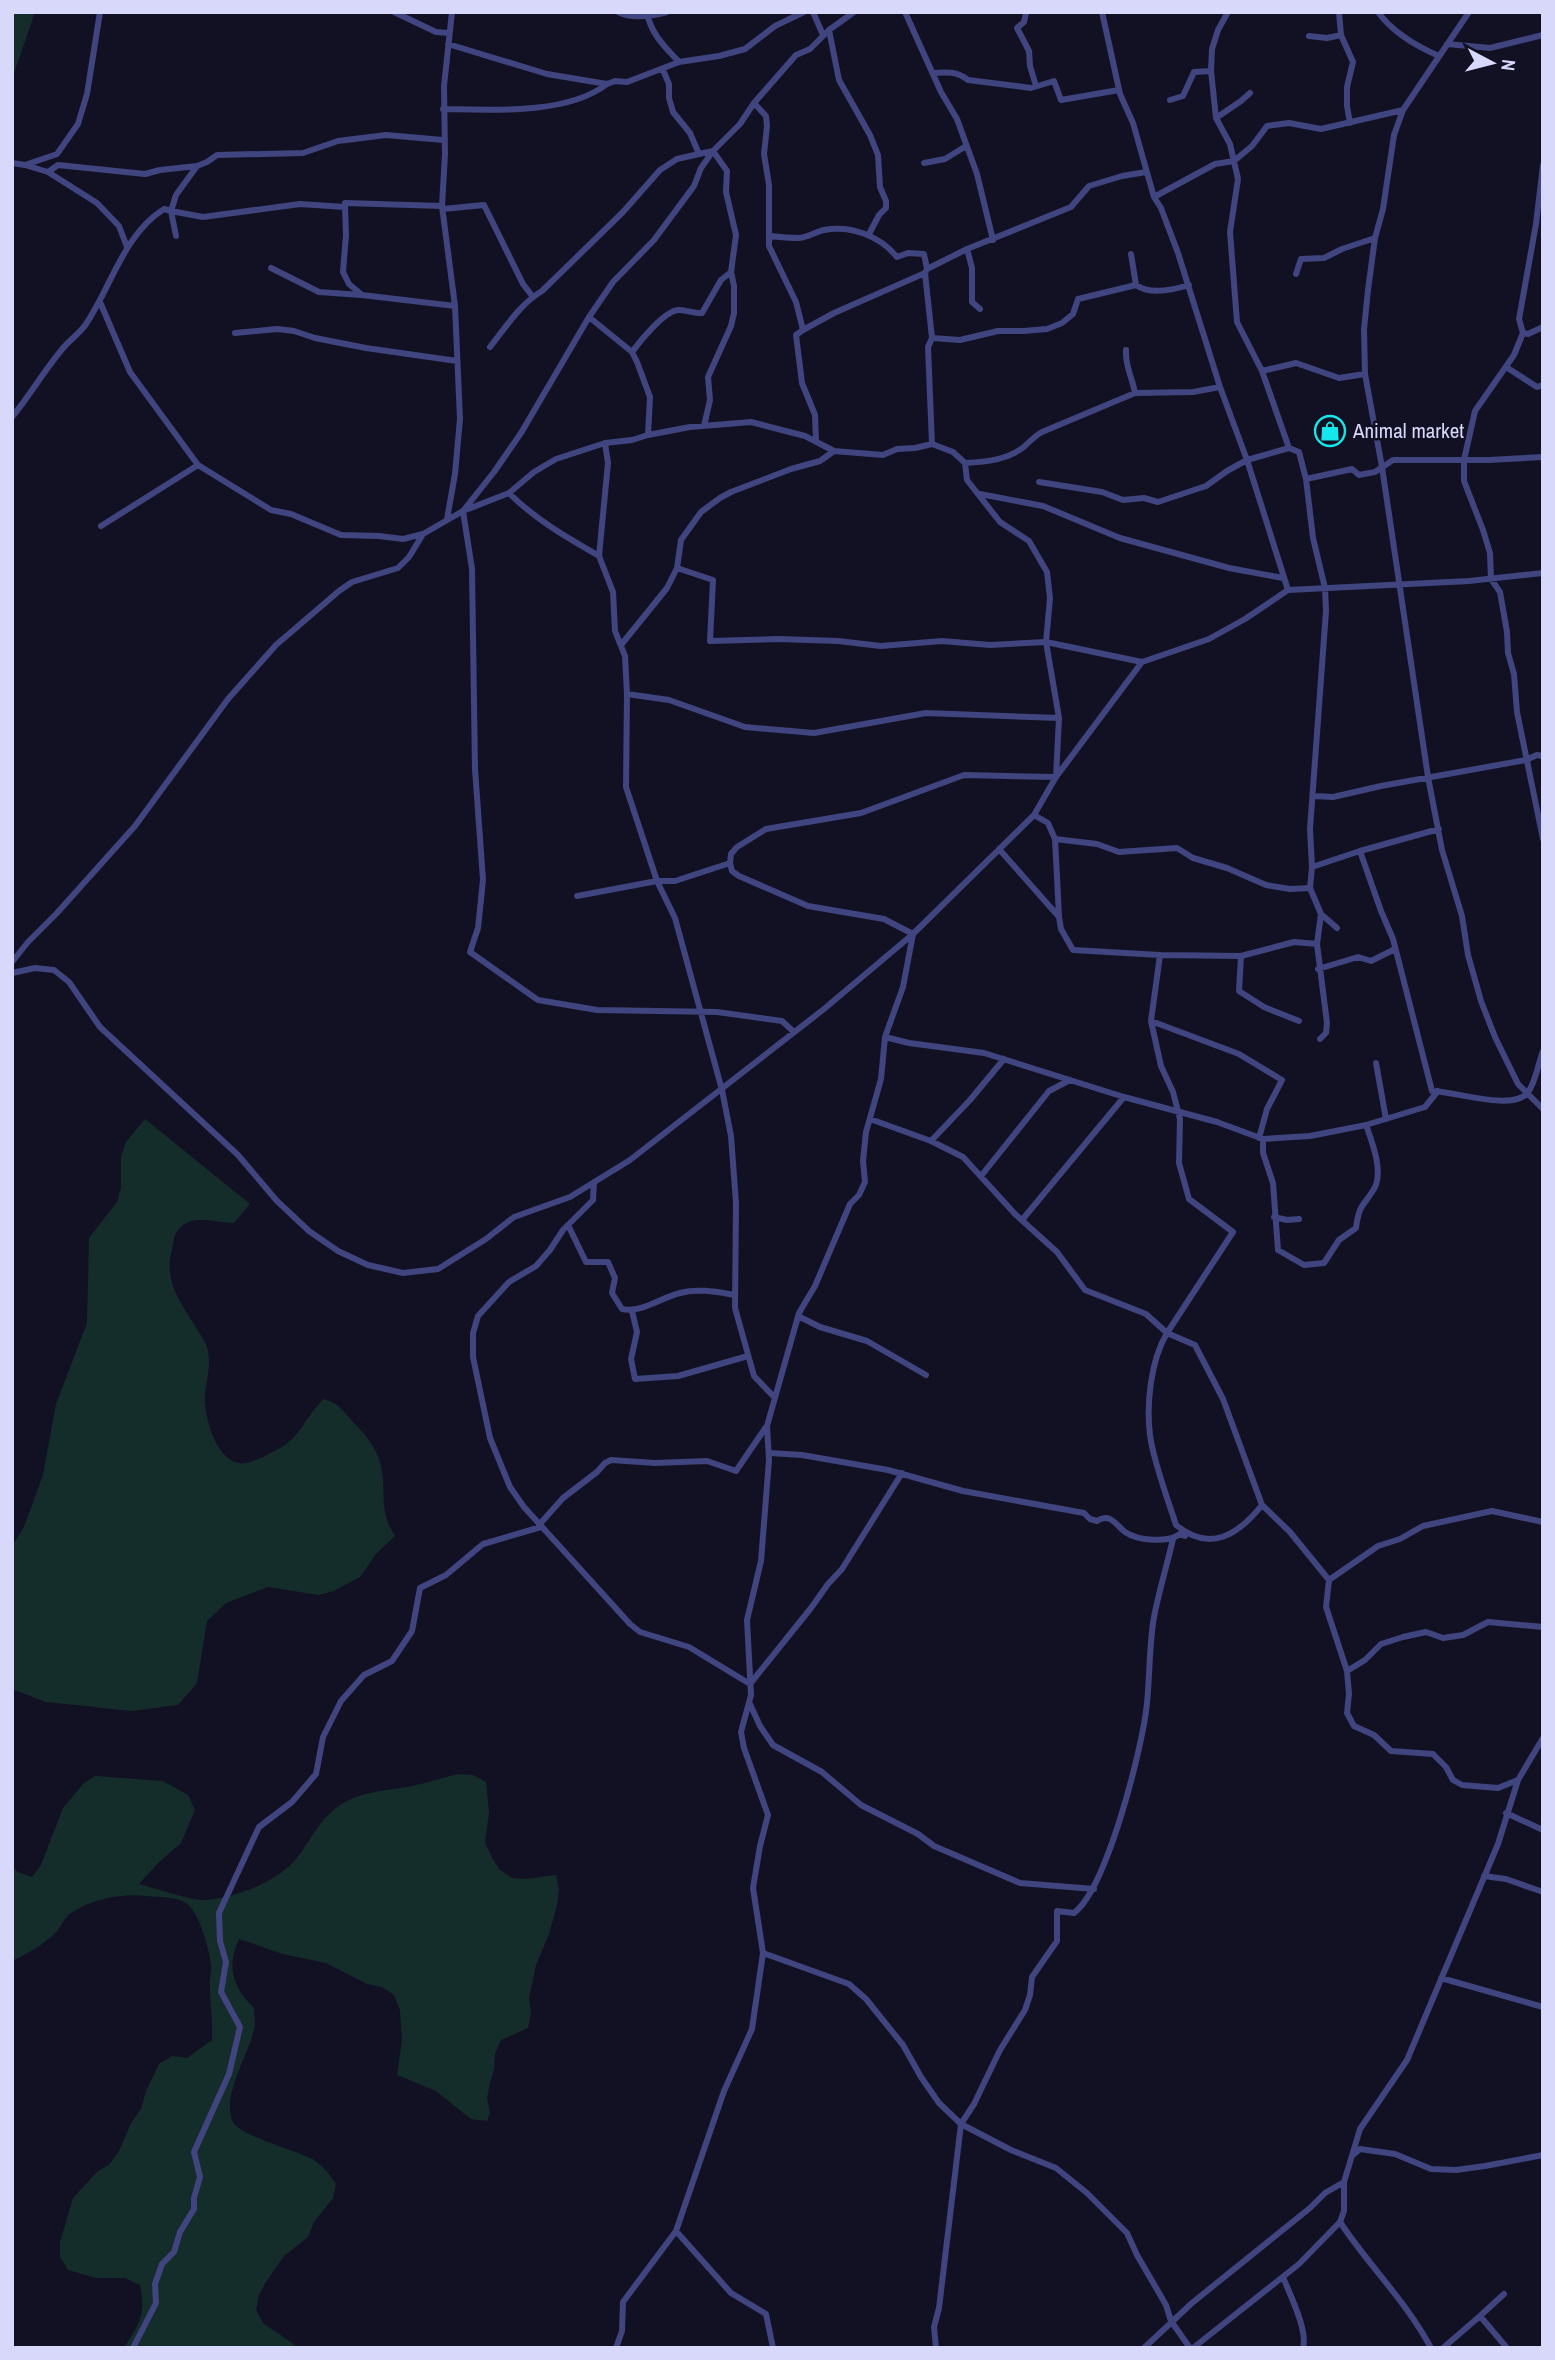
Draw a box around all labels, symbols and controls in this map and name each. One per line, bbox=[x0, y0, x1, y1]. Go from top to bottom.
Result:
north arrow bbox=[1457, 28, 1527, 98]
text: N bbox=[1495, 58, 1522, 72]
shop icon: Animal market bbox=[1313, 414, 1347, 448]
place label: Animal market bbox=[1352, 416, 1464, 445]

